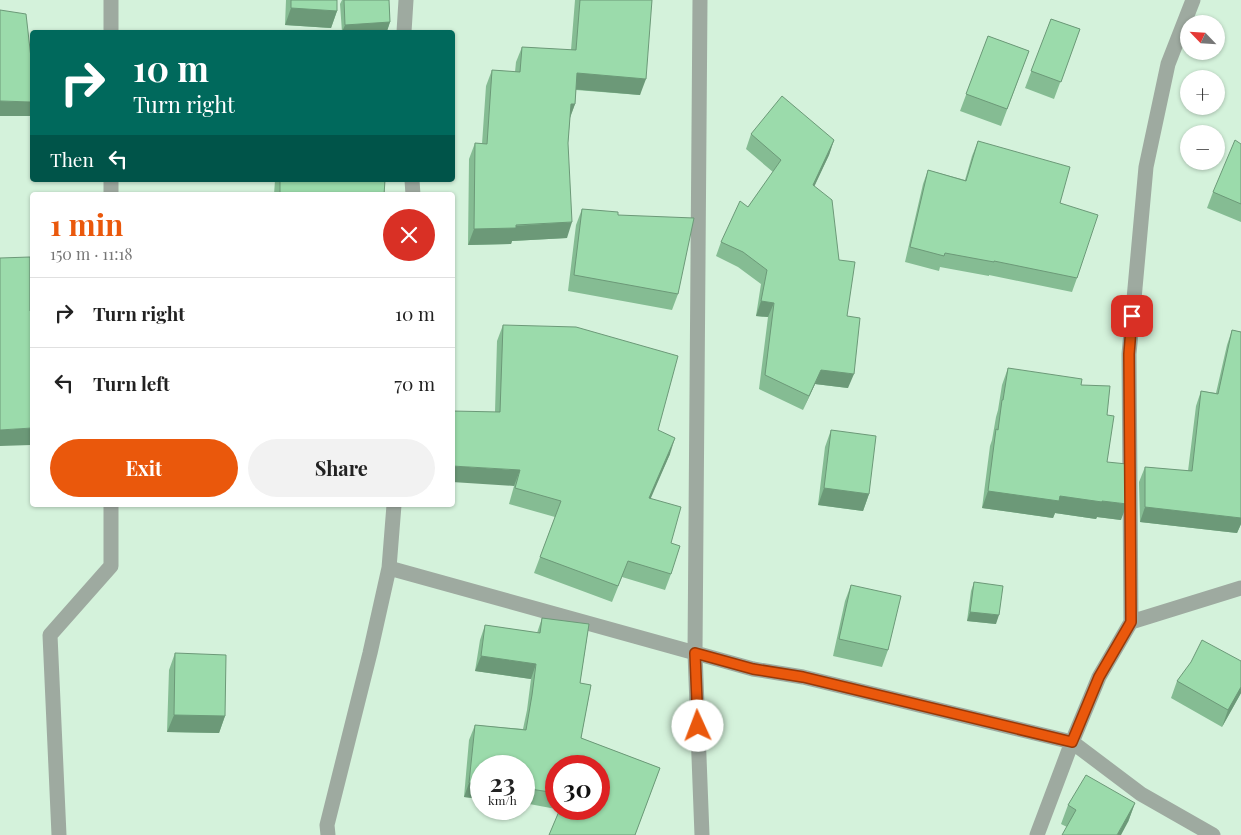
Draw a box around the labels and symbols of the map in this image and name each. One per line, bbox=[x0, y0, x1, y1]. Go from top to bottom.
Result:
north arrow bbox=[1180, 15, 1225, 60]
pin bbox=[1111, 295, 1153, 337]
position arrow bbox=[671, 699, 723, 751]
speed limit sign: 30 bbox=[545, 755, 610, 820]

